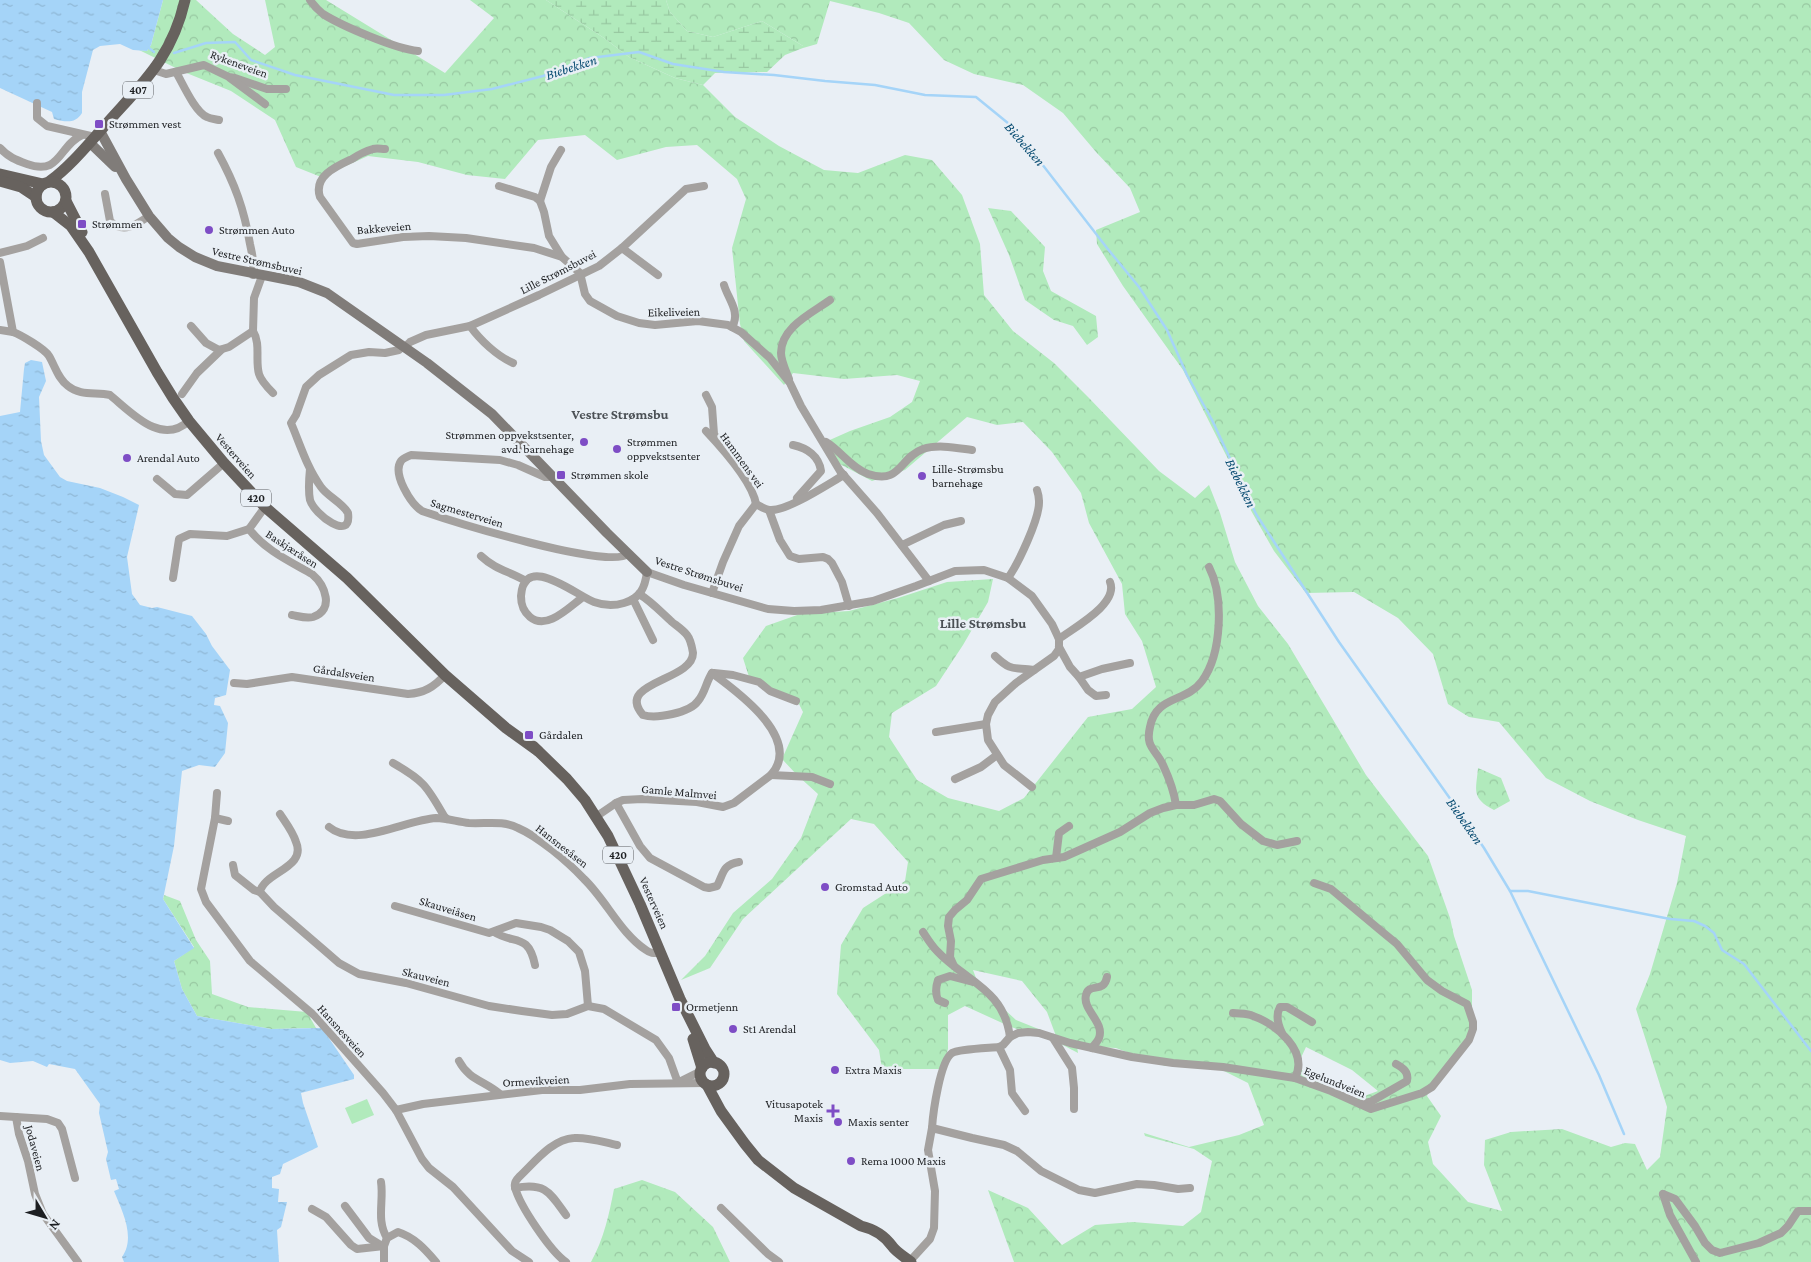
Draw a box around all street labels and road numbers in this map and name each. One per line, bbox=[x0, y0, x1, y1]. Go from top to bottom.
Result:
street label: Rykeneveien bbox=[208, 47, 270, 81]
road number: 407 bbox=[123, 82, 153, 98]
street label: Bakkeveien bbox=[356, 219, 412, 237]
street label: Vestre Strømsbuvei bbox=[211, 244, 303, 278]
street label: Lille Strømsbuvei bbox=[518, 247, 598, 297]
street label: Eikeliveien bbox=[648, 305, 701, 319]
street label: Hammens vei bbox=[717, 429, 767, 491]
street label: Vesterveien bbox=[213, 431, 260, 482]
road number: 420 bbox=[241, 489, 271, 506]
street label: Sagmesterveien bbox=[429, 495, 506, 531]
street label: Baskjæråsen bbox=[263, 527, 321, 571]
street label: Vestre Strømsbuvei bbox=[653, 553, 745, 595]
street label: Gårdalsveien bbox=[312, 661, 376, 685]
street label: Gamle Malmvei bbox=[641, 782, 717, 802]
street label: Hansnesåsen bbox=[533, 821, 592, 871]
road number: 420 bbox=[603, 846, 633, 864]
street label: Vesterveien bbox=[636, 875, 672, 932]
street label: Skauveiåsen bbox=[418, 894, 479, 924]
street label: Skauveien bbox=[401, 964, 452, 990]
street label: Hansnesveien bbox=[315, 1002, 370, 1061]
street label: Egelundveien bbox=[1302, 1063, 1368, 1101]
street label: Ormevikveien bbox=[502, 1072, 570, 1090]
street label: Jodaveien bbox=[22, 1123, 48, 1173]

